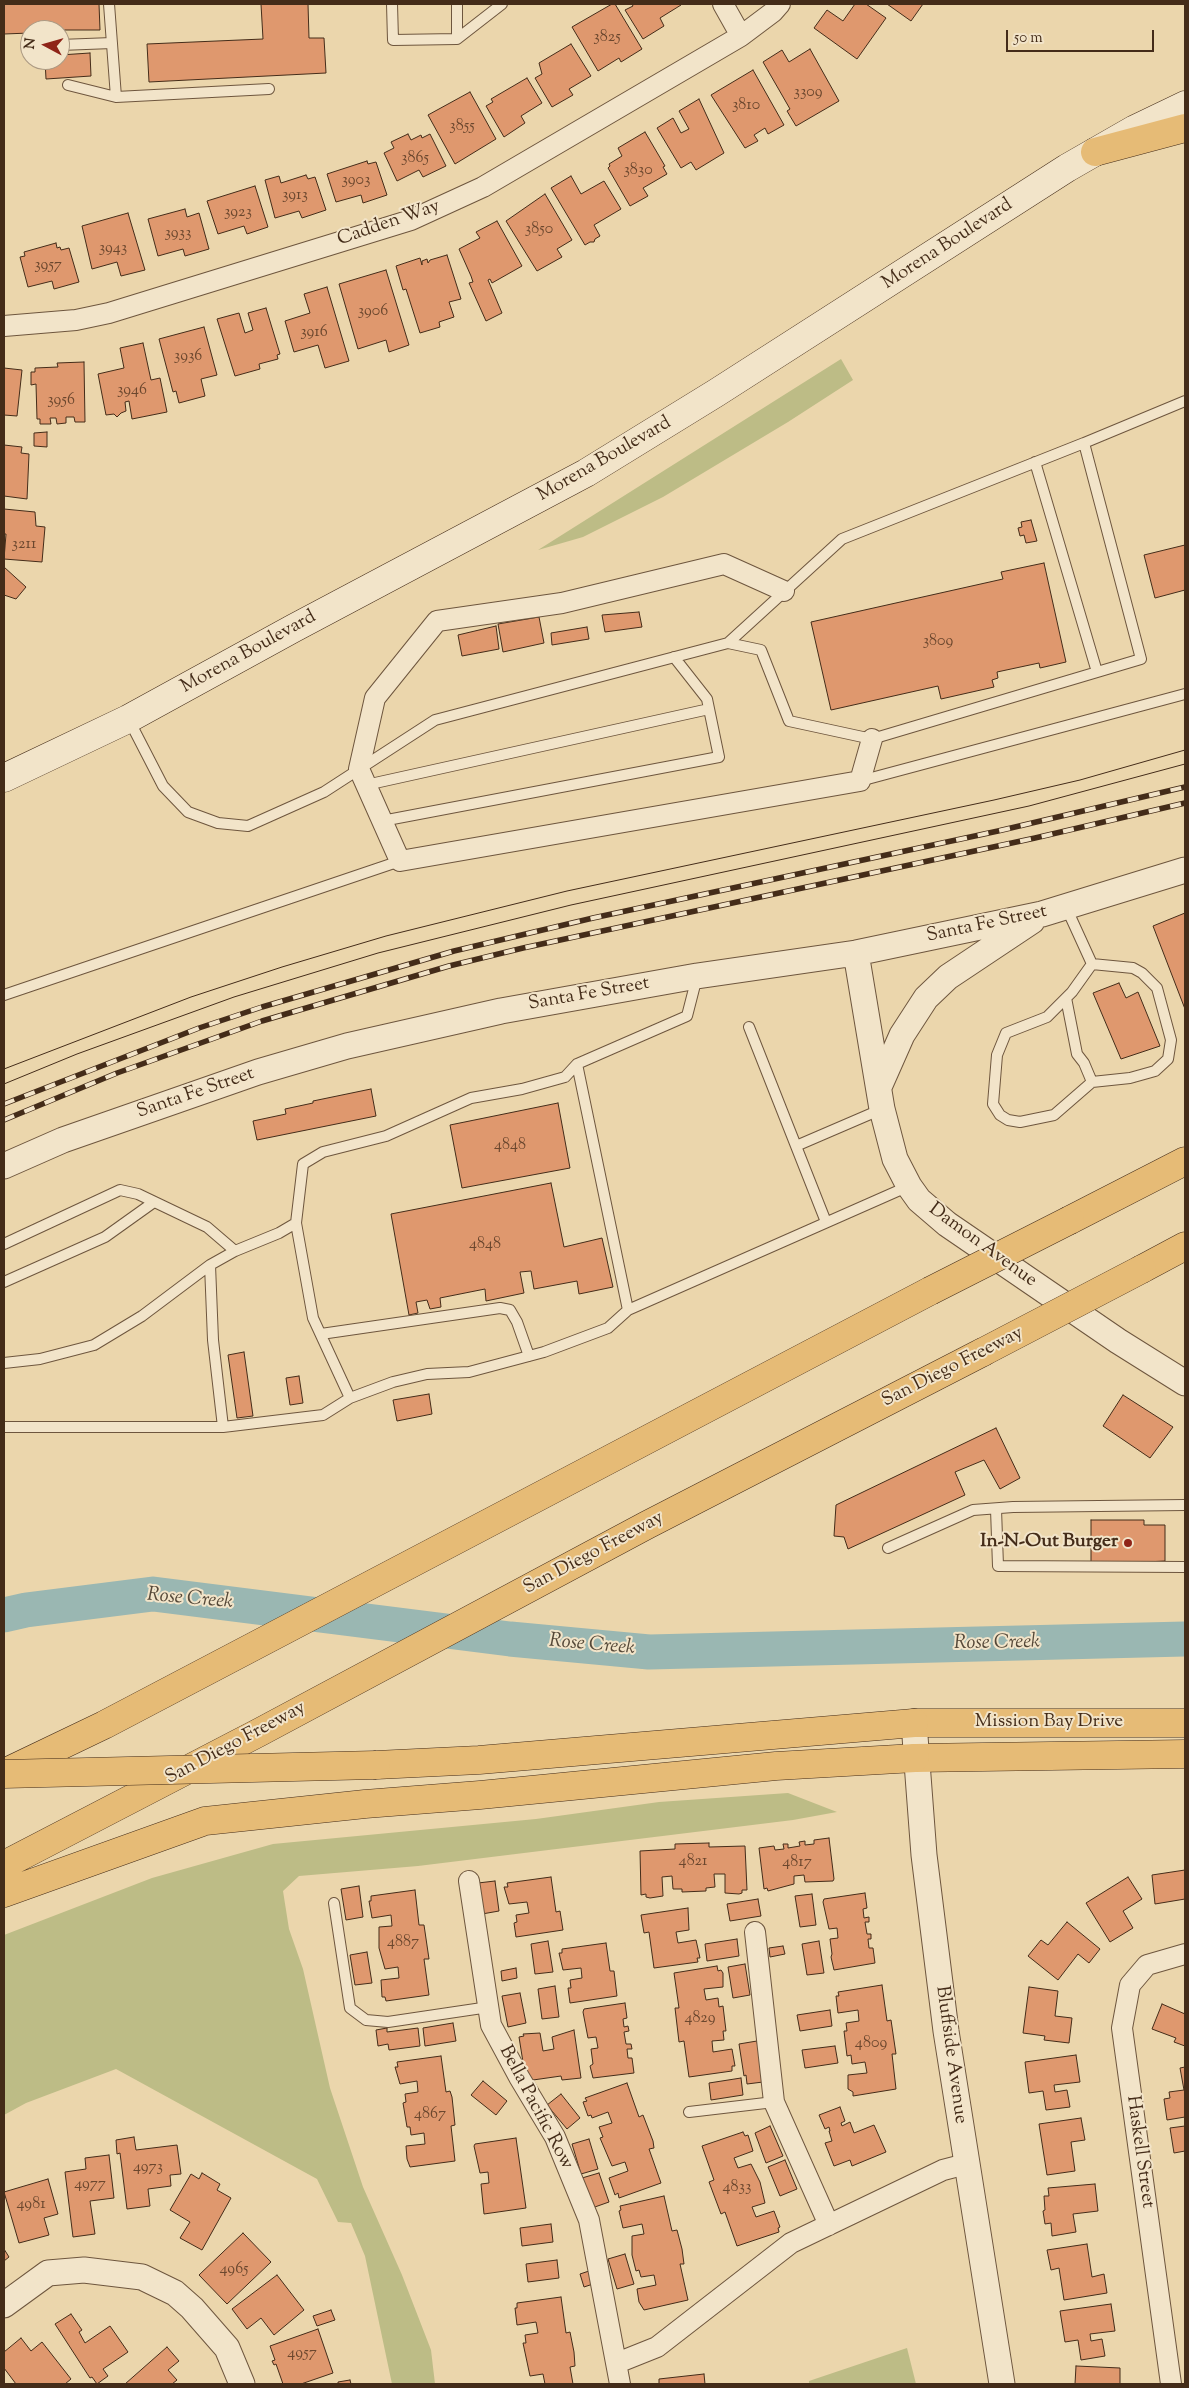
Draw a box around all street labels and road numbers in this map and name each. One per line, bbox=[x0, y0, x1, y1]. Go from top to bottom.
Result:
street label: Morena Boulevard bbox=[879, 194, 1017, 296]
street label: Cadden Way bbox=[335, 196, 443, 252]
street label: Morena Boulevard bbox=[534, 412, 676, 508]
street label: Morena Boulevard bbox=[178, 606, 320, 700]
street label: Santa Fe Street bbox=[925, 901, 1049, 949]
street label: Santa Fe Street bbox=[527, 973, 651, 1017]
street label: Santa Fe Street bbox=[134, 1063, 258, 1125]
street label: Damon Avenue bbox=[923, 1199, 1041, 1293]
street label: San Diego Freeway bbox=[879, 1323, 1027, 1413]
street label: San Diego Freeway bbox=[520, 1508, 668, 1600]
street label: San Diego Freeway bbox=[162, 1698, 310, 1790]
street label: Mission Bay Drive bbox=[975, 1712, 1123, 1734]
street label: Bluffside Avenue bbox=[929, 1985, 971, 2125]
street label: Bella Pacific Row bbox=[493, 2042, 577, 2174]
street label: Haskell Street bbox=[1120, 2094, 1158, 2210]

